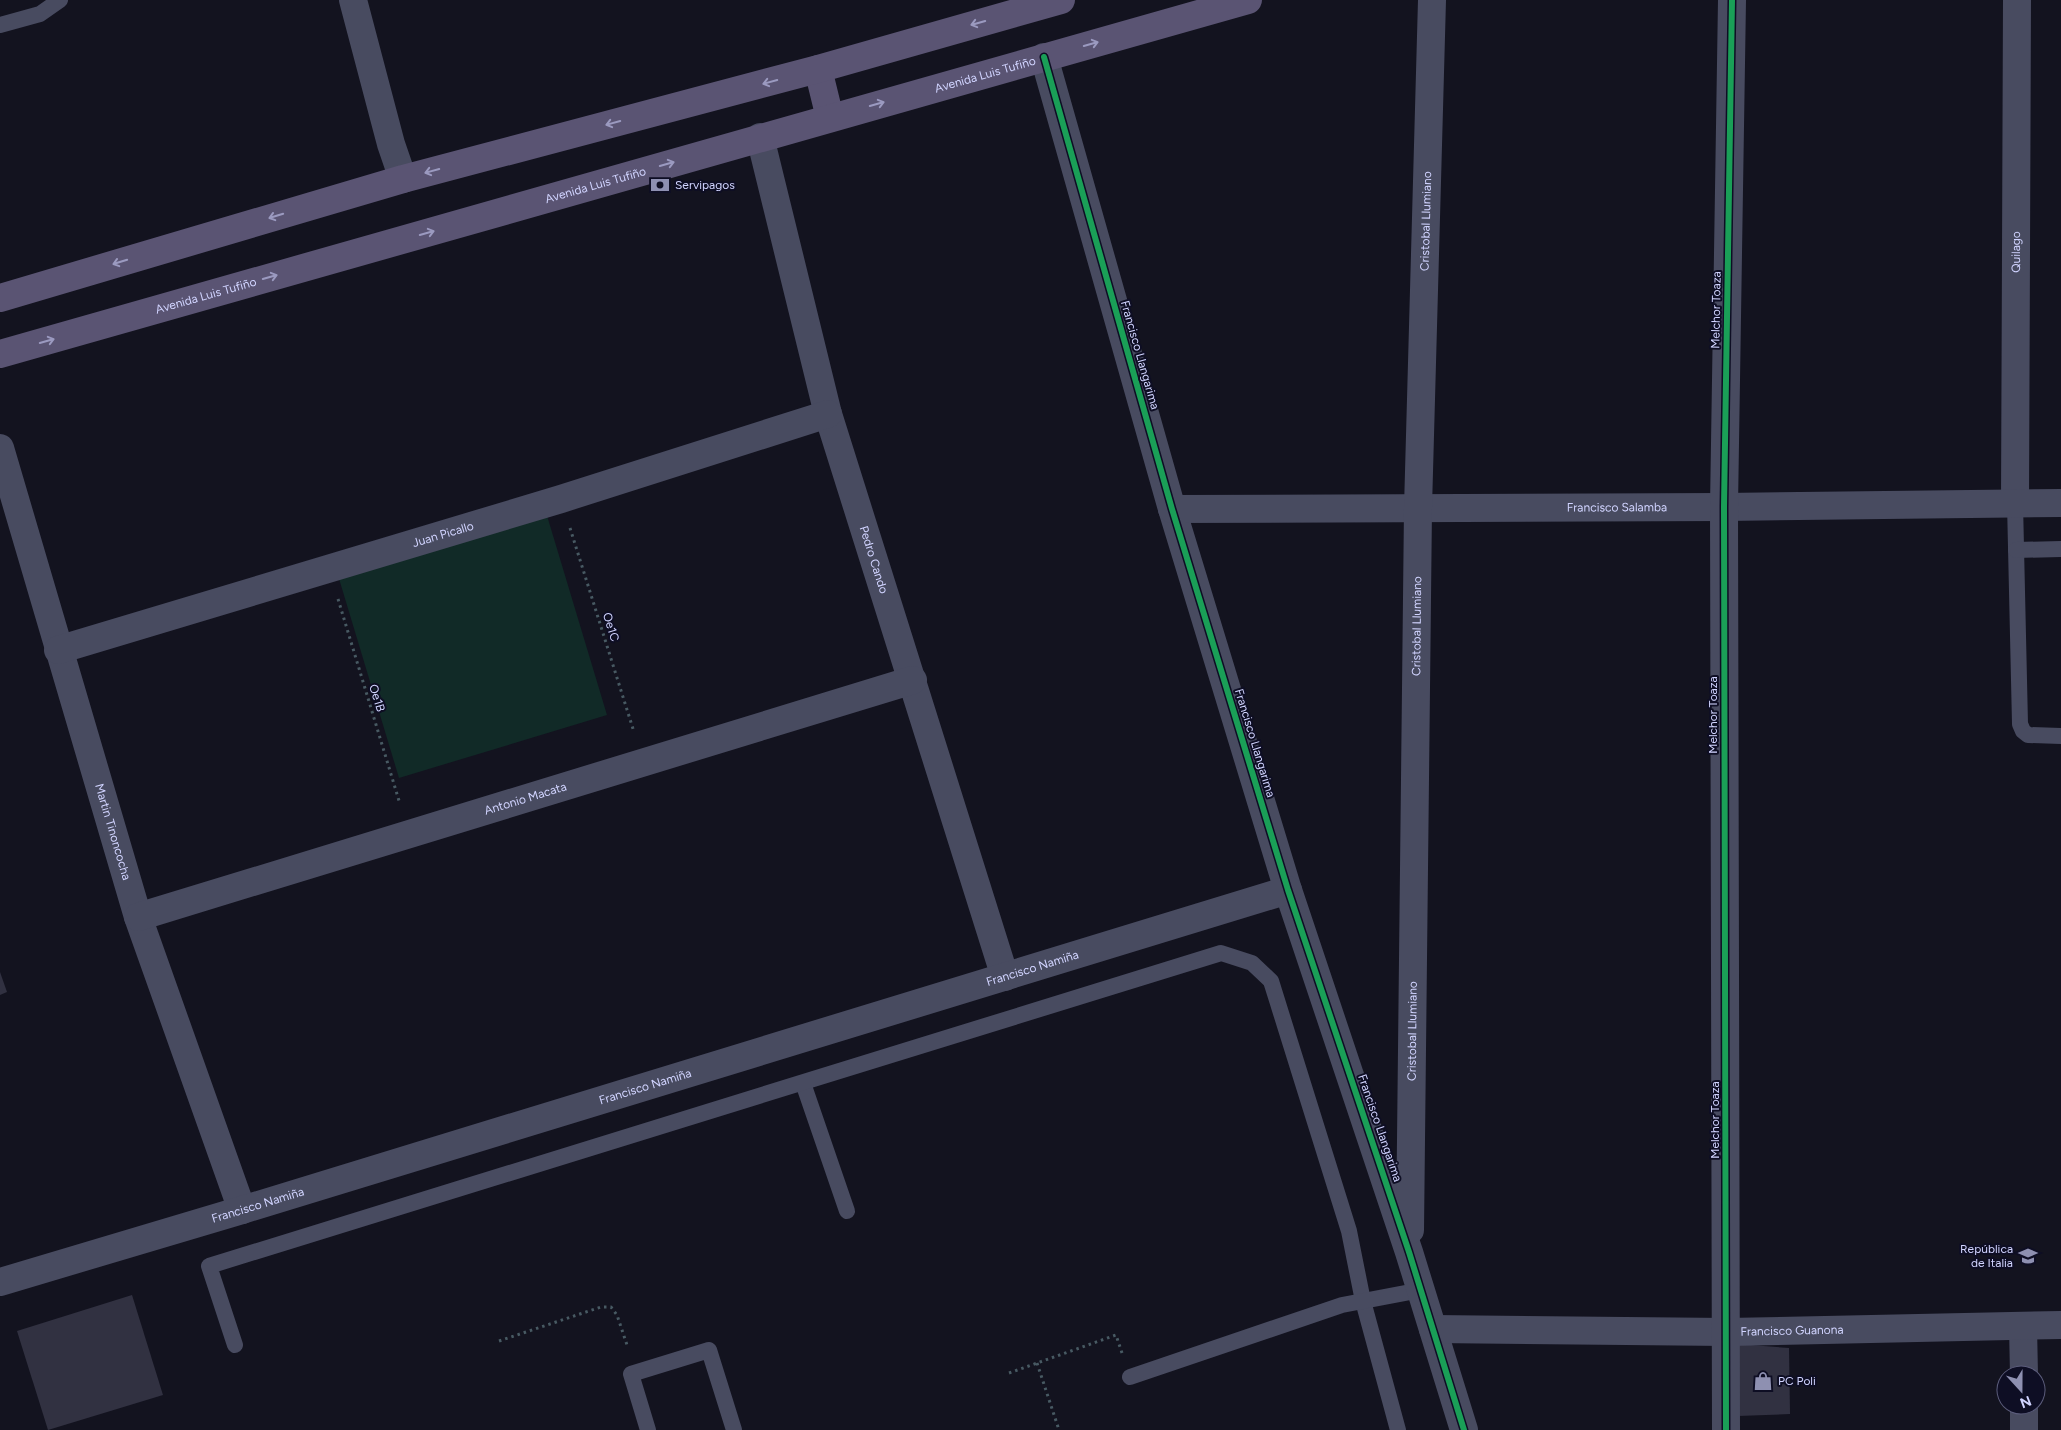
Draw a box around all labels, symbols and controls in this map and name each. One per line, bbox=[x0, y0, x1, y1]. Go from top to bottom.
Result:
one-way arrow bbox=[971, 19, 987, 29]
one-way arrow bbox=[1083, 39, 1099, 48]
street label: Avenida Luis Tufiño bbox=[933, 54, 1037, 96]
one-way arrow bbox=[763, 78, 779, 87]
one-way arrow bbox=[869, 99, 885, 109]
one-way arrow bbox=[606, 119, 622, 128]
one-way arrow bbox=[659, 159, 675, 168]
street label: Avenida Luis Tufiño bbox=[543, 164, 648, 206]
one-way arrow bbox=[425, 166, 441, 176]
street label: Cristobal Llumiano bbox=[1418, 171, 1434, 271]
bank icon: Servipagos bbox=[649, 174, 671, 196]
place label: Servipagos bbox=[675, 178, 735, 192]
one-way arrow bbox=[269, 212, 285, 222]
one-way arrow bbox=[418, 227, 434, 237]
street label: Quilago bbox=[2009, 231, 2023, 273]
one-way arrow bbox=[113, 258, 129, 268]
street label: Melchor Toaza bbox=[1708, 271, 1724, 349]
one-way arrow bbox=[262, 272, 278, 282]
street label: Avenida Luis Tufiño bbox=[154, 275, 258, 317]
street label: Francisco Llangarima bbox=[1118, 299, 1162, 411]
one-way arrow bbox=[38, 335, 54, 345]
street label: Francisco Salamba bbox=[1567, 500, 1667, 515]
street label: Juan Picallo bbox=[411, 519, 475, 550]
street label: Pedro Cando bbox=[857, 524, 891, 595]
street label: Cristobal Llumiano bbox=[1409, 576, 1424, 676]
street label: Oe1C bbox=[600, 611, 622, 643]
street label: Melchor Toaza bbox=[1706, 676, 1720, 754]
street label: Oe1B bbox=[366, 682, 388, 714]
street label: Francisco Llangarima bbox=[1232, 687, 1278, 799]
street label: Antonio Macata bbox=[482, 779, 568, 818]
street label: Martin Tinoncocha bbox=[92, 782, 134, 882]
street label: Francisco Namiña bbox=[984, 947, 1080, 989]
street label: Cristobal Llumiano bbox=[1405, 981, 1420, 1081]
street label: Francisco Namiña bbox=[597, 1066, 693, 1107]
street label: Francisco Llangarima bbox=[1355, 1072, 1405, 1184]
street label: Melchor Toaza bbox=[1708, 1081, 1722, 1159]
street label: Francisco Namiña bbox=[210, 1184, 306, 1226]
place label: República de Italia bbox=[1960, 1242, 2013, 1270]
school or university icon: República de Italia bbox=[2017, 1245, 2039, 1267]
street label: Francisco Guanona bbox=[1740, 1323, 1844, 1339]
north arrow bbox=[1996, 1365, 2046, 1415]
shop icon: PC Poli bbox=[1752, 1370, 1774, 1392]
place label: PC Poli bbox=[1778, 1374, 1816, 1388]
text: N bbox=[2017, 1392, 2034, 1412]

